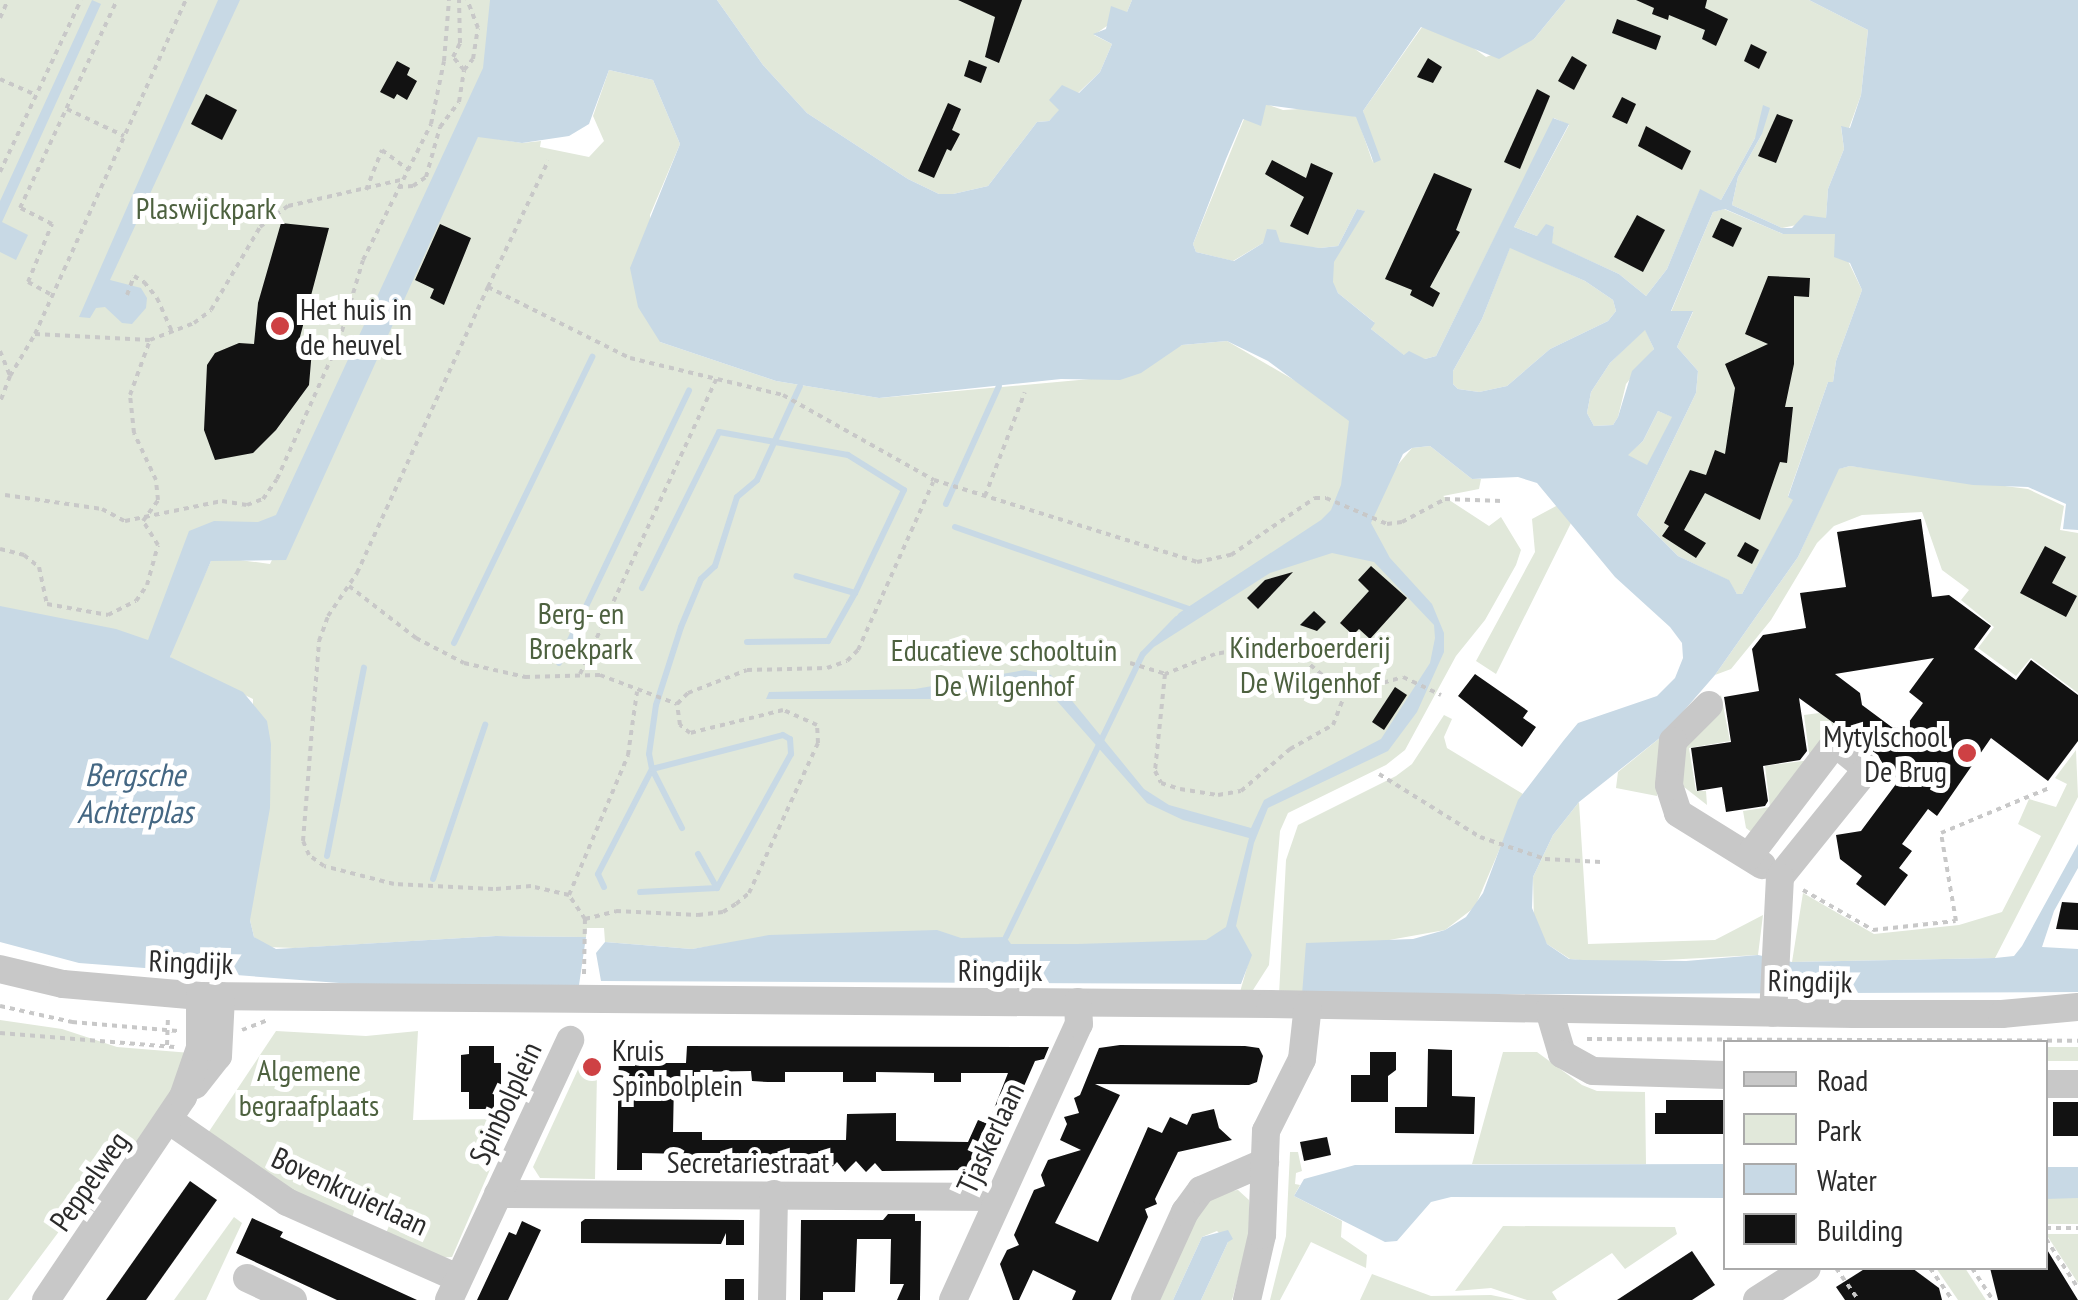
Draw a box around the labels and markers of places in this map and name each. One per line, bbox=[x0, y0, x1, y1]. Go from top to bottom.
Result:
place label: Het huis in de heuvel bbox=[300, 291, 412, 362]
marker: Het huis in de heuvel bbox=[269, 315, 291, 337]
place label: Mytylschool De Brug bbox=[1823, 718, 1947, 788]
marker: Mytylschool De Brug bbox=[1956, 742, 1978, 764]
place label: Kruis Spinbolplein bbox=[612, 1032, 743, 1102]
marker: Kruis Spinbolplein bbox=[581, 1056, 603, 1078]

